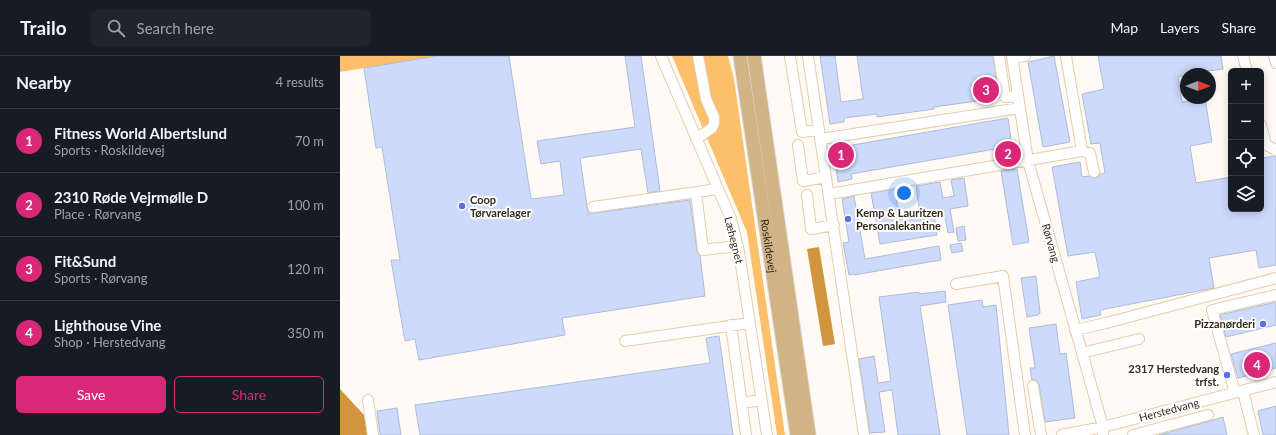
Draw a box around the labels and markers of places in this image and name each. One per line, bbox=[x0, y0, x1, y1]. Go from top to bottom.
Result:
pin: 3 bbox=[973, 75, 999, 105]
pin: 2 bbox=[995, 139, 1021, 169]
pin: 1 bbox=[828, 140, 854, 170]
place label: Coop Tørvarelager bbox=[470, 193, 532, 219]
marker: Coop Tørvarelager bbox=[457, 201, 467, 211]
place label: Kemp & Lauritzen Personalekantine bbox=[856, 206, 943, 232]
marker: Kemp & Lauritzen Personalekantine bbox=[843, 214, 853, 224]
place label: Pizzanørderi bbox=[1194, 317, 1255, 330]
marker: Pizzanørderi bbox=[1258, 319, 1268, 329]
pin: 4 bbox=[1244, 350, 1270, 380]
place label: 2317 Herstedvang trfst. bbox=[1128, 362, 1219, 388]
marker: 2317 Herstedvang trfst. bbox=[1222, 370, 1232, 380]

